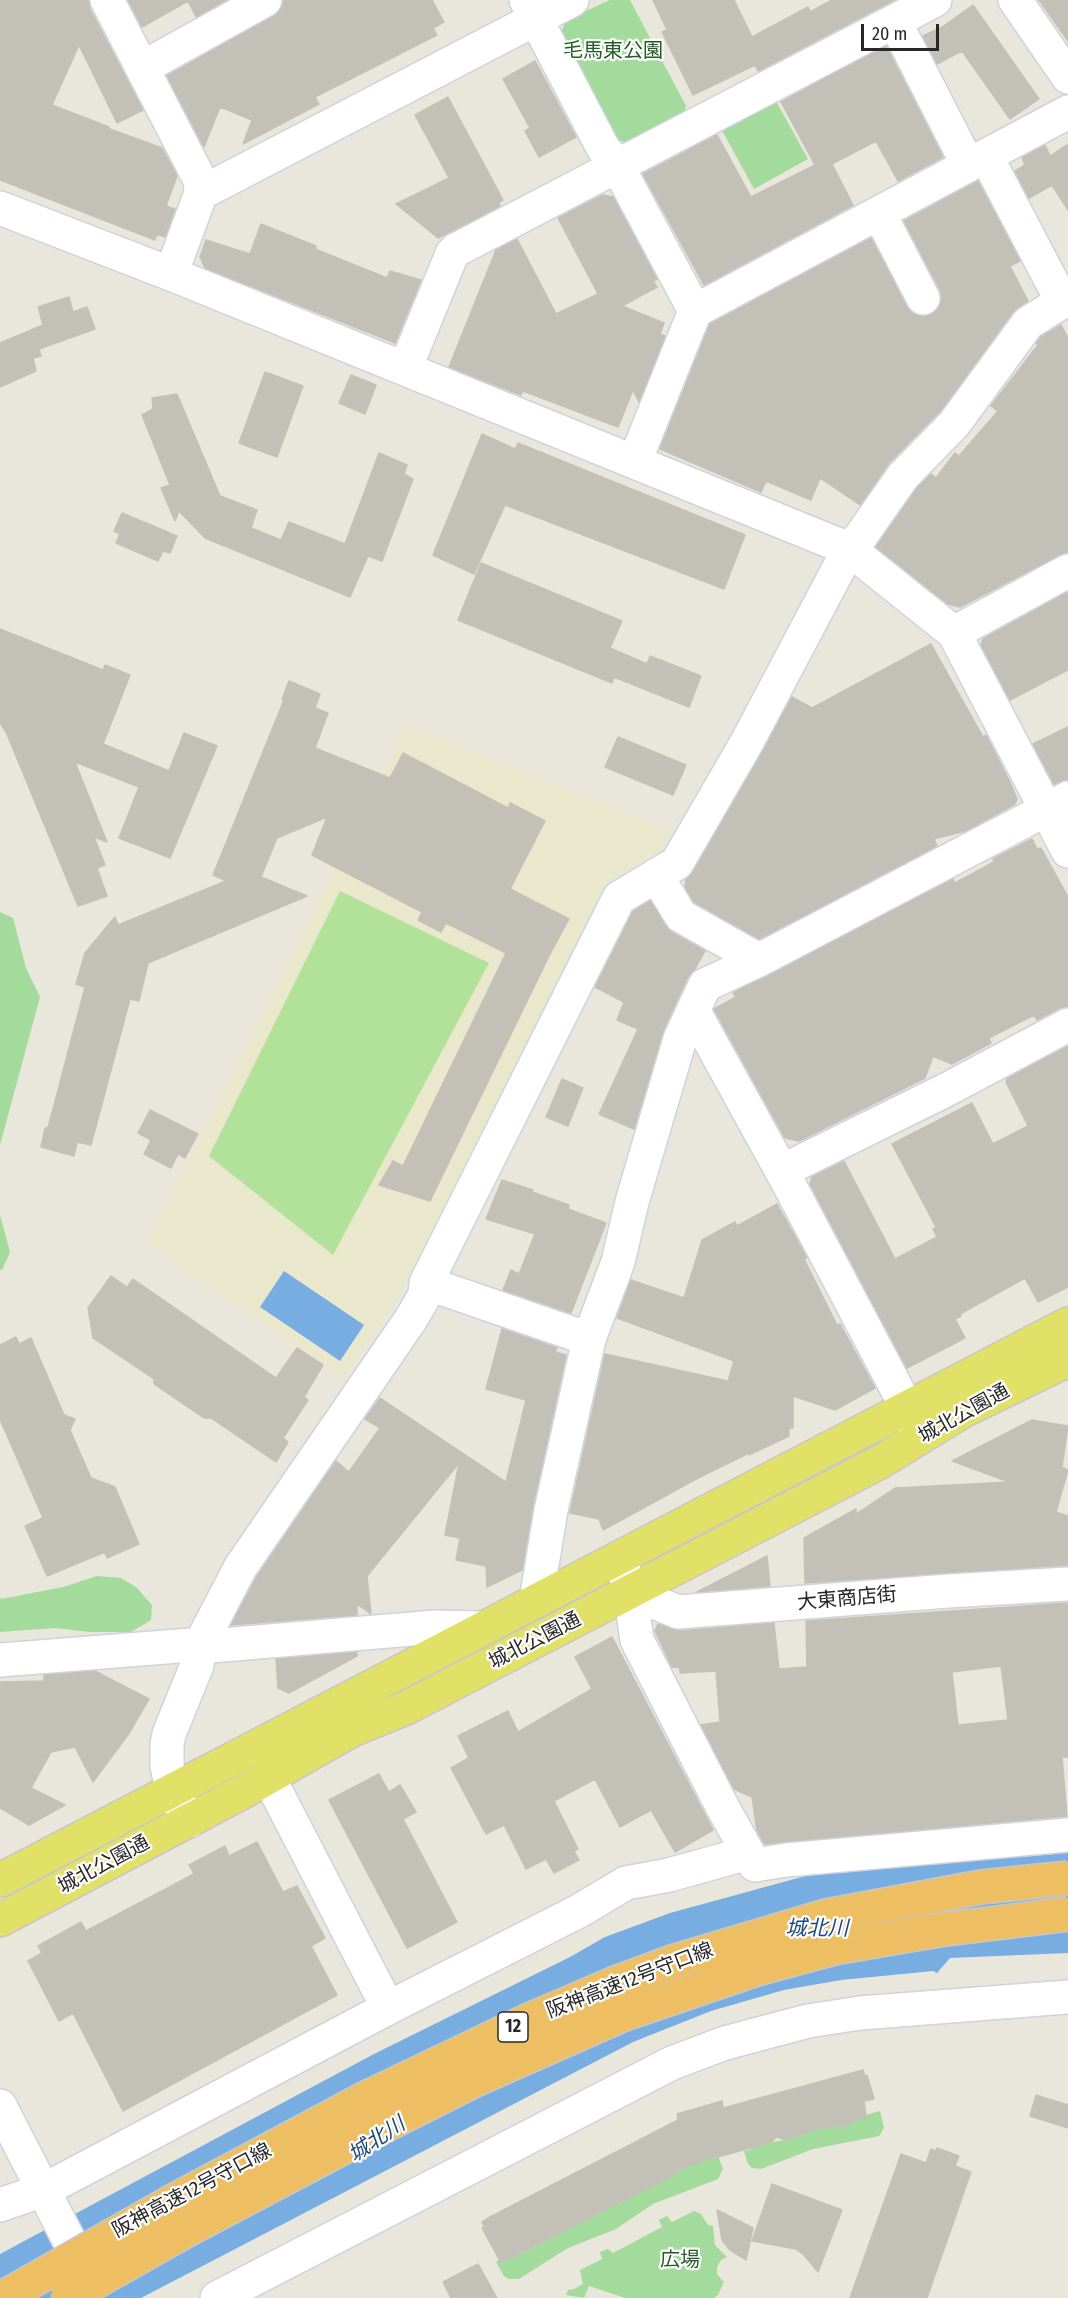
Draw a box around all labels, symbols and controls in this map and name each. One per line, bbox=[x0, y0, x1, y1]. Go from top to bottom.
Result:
scale bar bbox=[864, 12, 942, 50]
text: 20 m bbox=[872, 23, 907, 45]
park label: 毛馬東公園 bbox=[563, 39, 663, 63]
street label: 城北公園通 bbox=[914, 1379, 1014, 1449]
street label: 大東商店街 bbox=[796, 1583, 898, 1615]
street label: 城北公園通 bbox=[485, 1608, 585, 1674]
street label: 城北公園通 bbox=[54, 1831, 154, 1899]
water label: 城北川 bbox=[786, 1916, 848, 1942]
street label: 阪神高速12号守口線 bbox=[543, 1938, 717, 2024]
road number: 12 bbox=[498, 2012, 528, 2042]
water label: 城北川 bbox=[344, 2112, 410, 2168]
street label: 阪神高速12号守口線 bbox=[108, 2139, 276, 2243]
park label: 広場 bbox=[660, 2248, 700, 2272]

